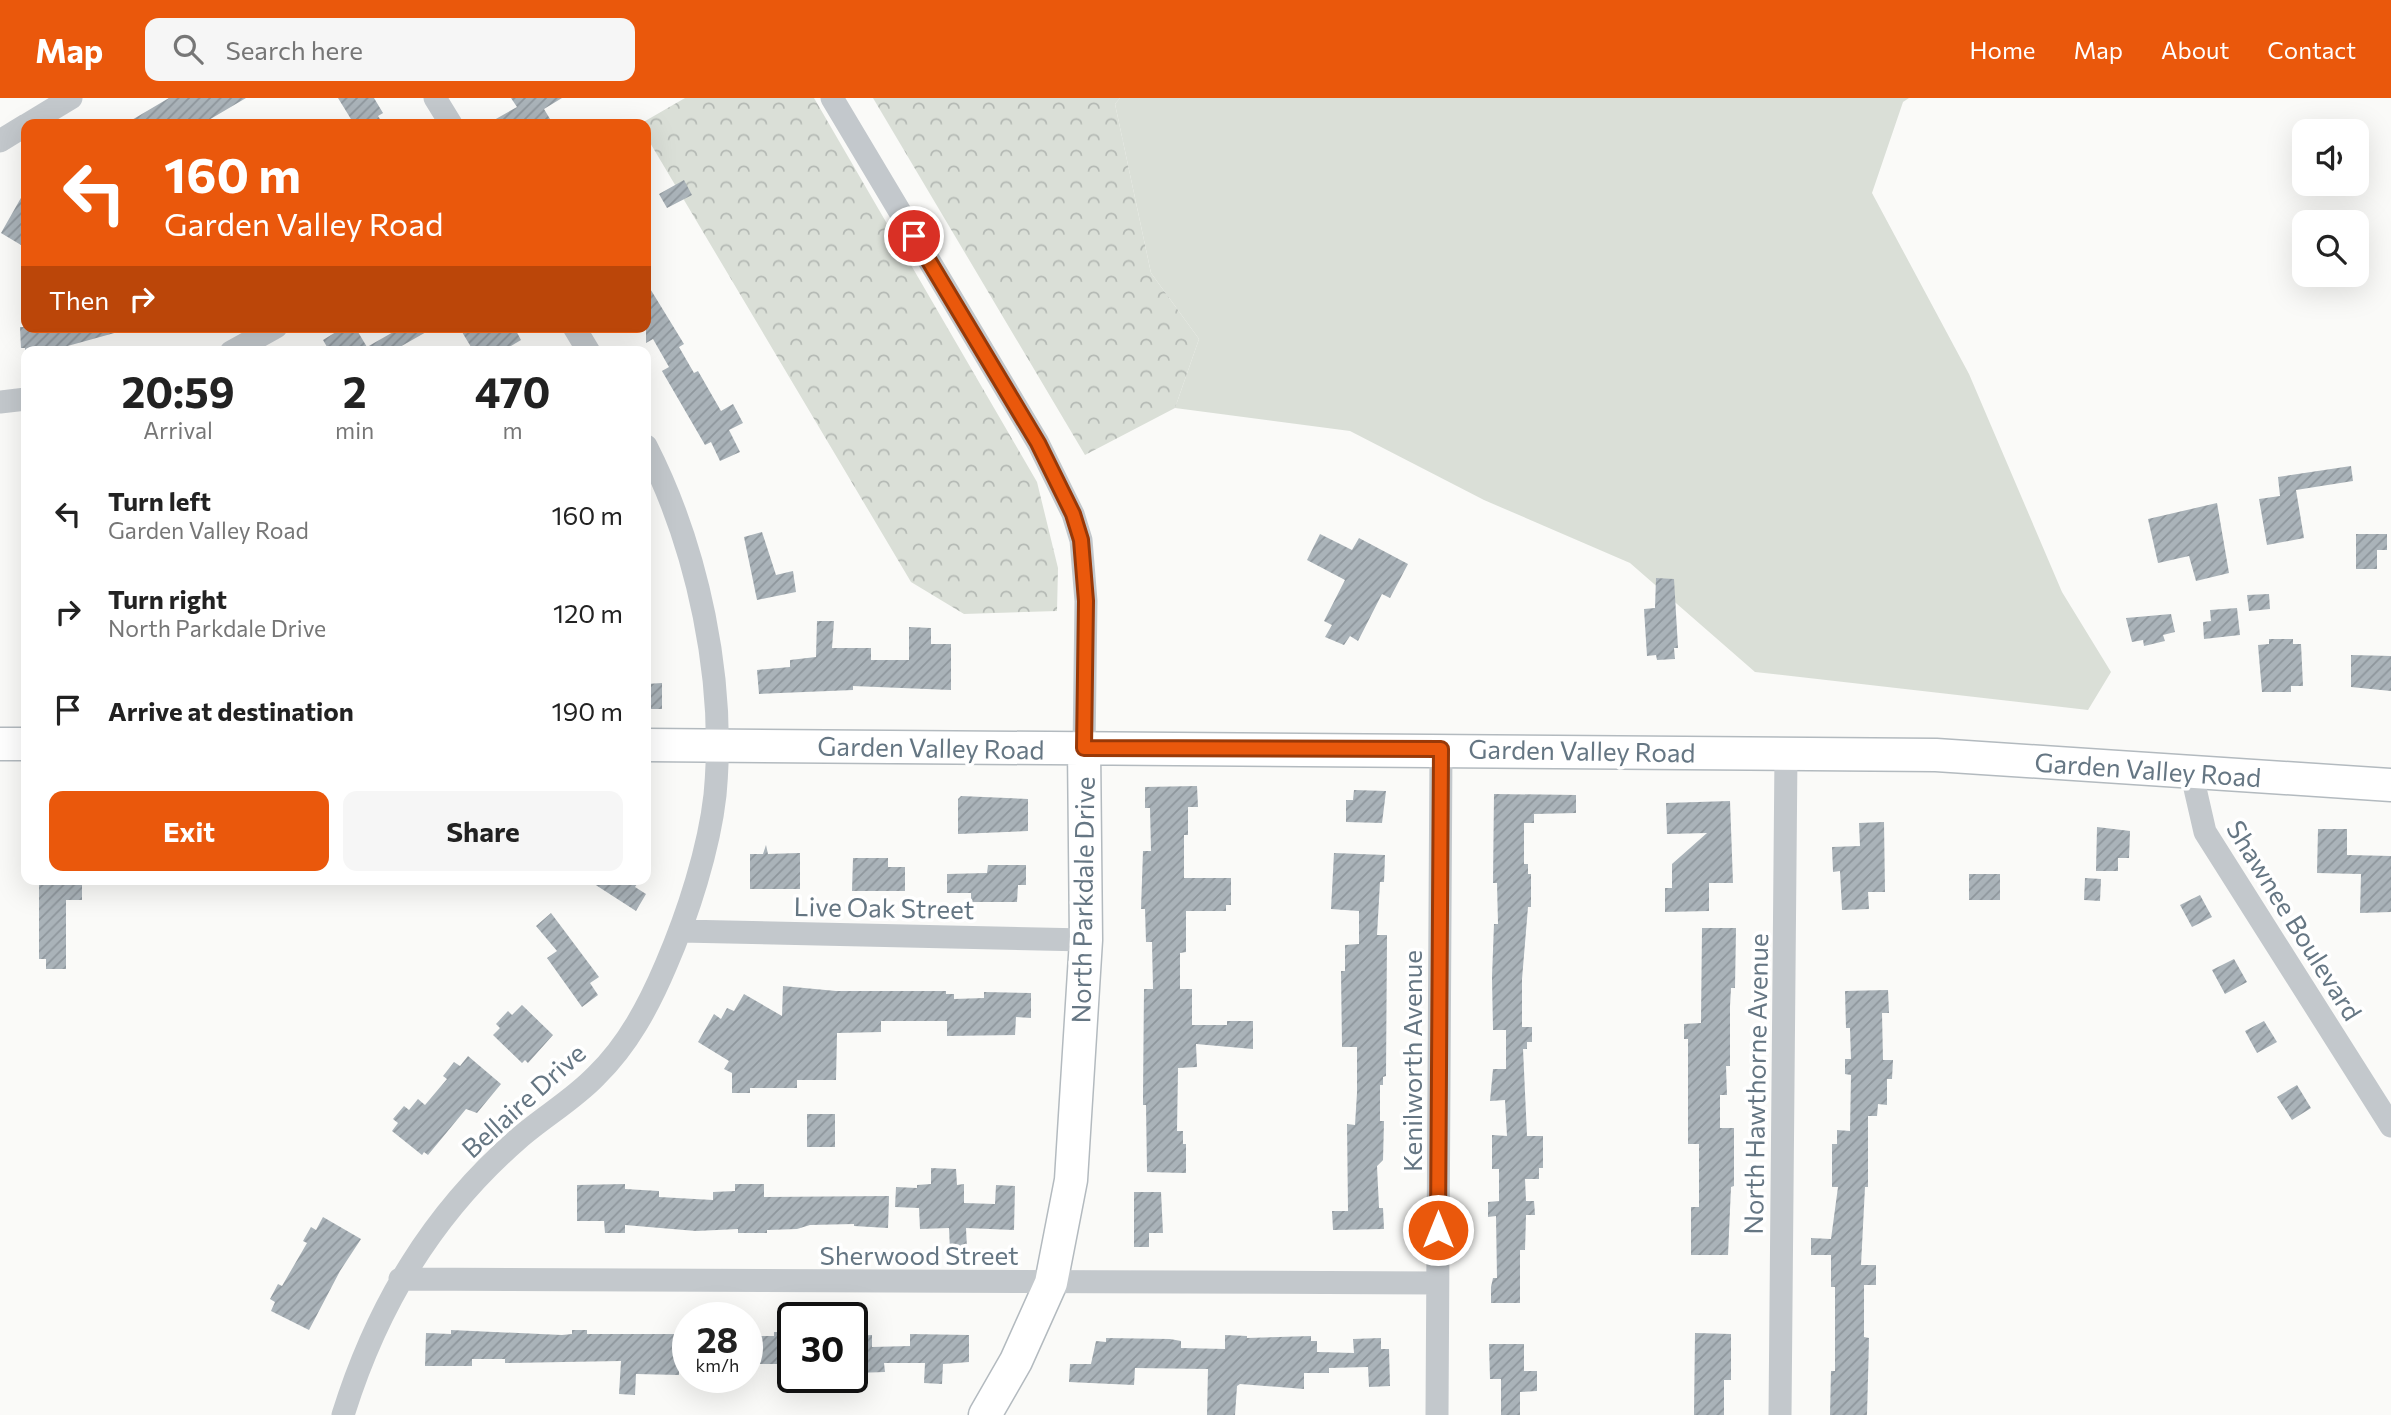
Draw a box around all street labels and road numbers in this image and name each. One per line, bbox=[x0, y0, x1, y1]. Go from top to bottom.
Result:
street label: Garden Valley Road bbox=[817, 730, 1045, 764]
street label: Garden Valley Road bbox=[1468, 733, 1696, 767]
street label: Garden Valley Road bbox=[2034, 746, 2262, 792]
street label: North Parkdale Drive bbox=[1064, 776, 1100, 1024]
street label: Shawnee Boulevard bbox=[2221, 814, 2369, 1026]
street label: Live Oak Street bbox=[793, 890, 975, 924]
street label: North Hawthorne Avenue bbox=[1737, 933, 1773, 1235]
street label: Kenilworth Avenue bbox=[1396, 950, 1427, 1172]
street label: Bellaire Drive bbox=[455, 1036, 591, 1164]
street label: Sherwood Street bbox=[819, 1239, 1019, 1270]

